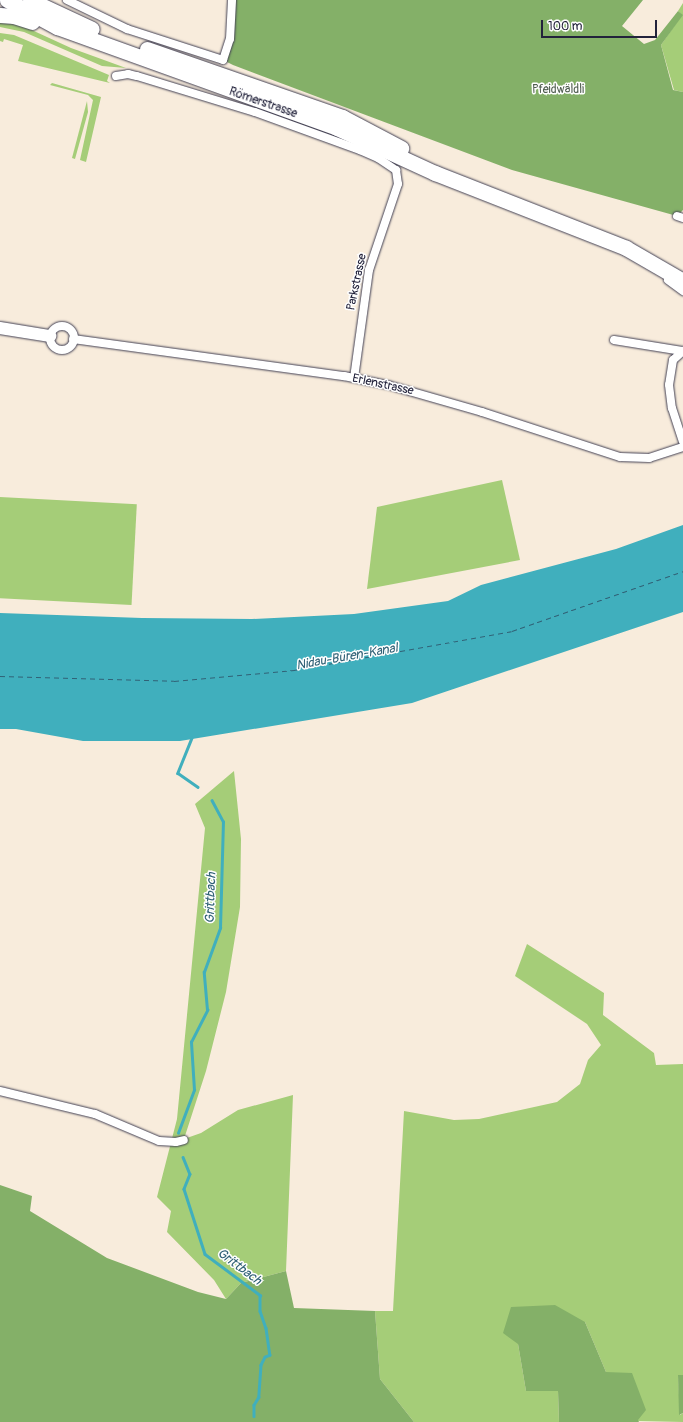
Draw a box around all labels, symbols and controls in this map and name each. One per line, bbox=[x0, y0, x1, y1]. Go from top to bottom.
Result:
scale bar bbox=[543, 12, 659, 38]
text: 100 m bbox=[548, 19, 582, 34]
park label: Pfeidwäldli bbox=[532, 83, 584, 97]
street label: Römerstrasse bbox=[227, 85, 299, 121]
street label: Parkstrasse bbox=[344, 252, 370, 312]
street label: Erlenstrasse bbox=[351, 371, 415, 399]
water label: Nidau-Büren-Kanal bbox=[295, 640, 399, 674]
water label: Grittbach bbox=[202, 872, 220, 924]
water label: Grittbach bbox=[214, 1245, 264, 1289]

